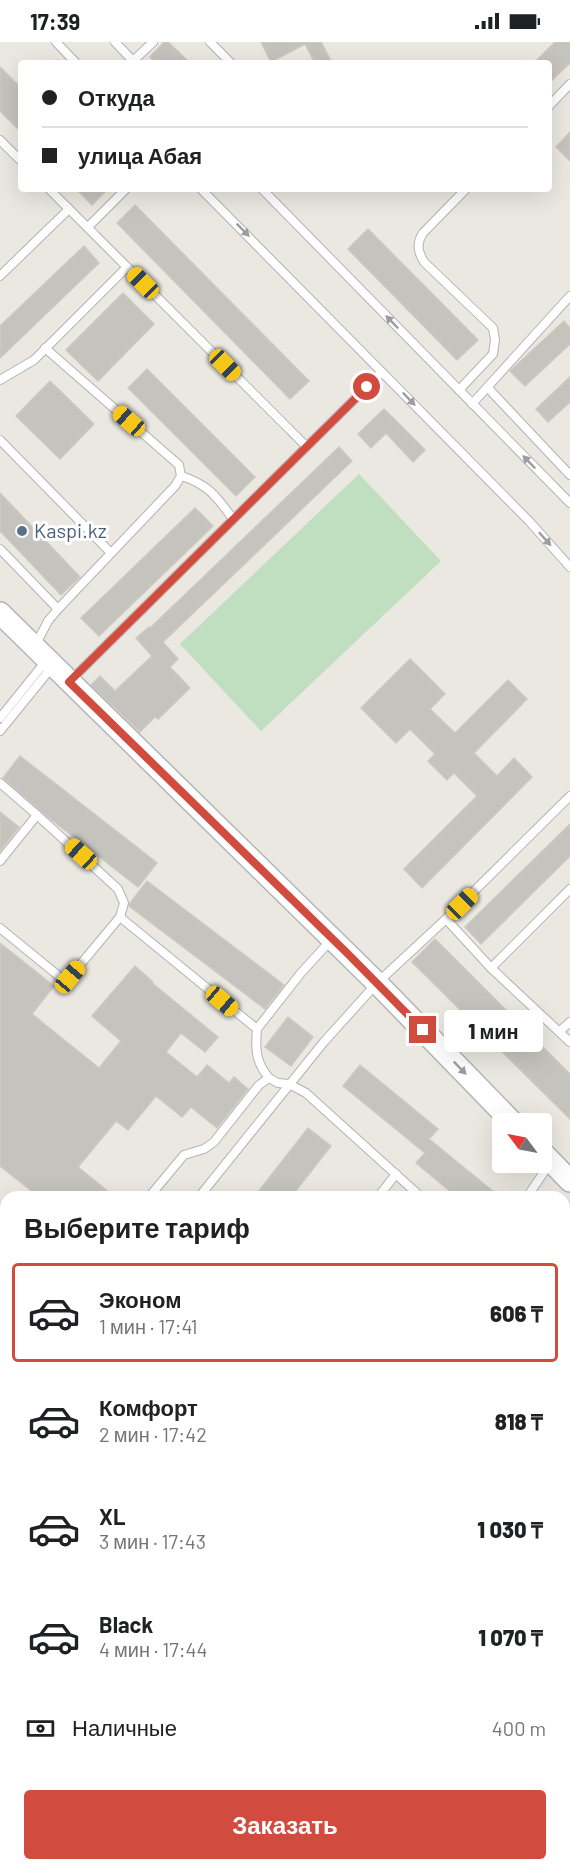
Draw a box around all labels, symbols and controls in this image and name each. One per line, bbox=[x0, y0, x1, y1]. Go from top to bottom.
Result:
text: 17:39 bbox=[30, 8, 80, 34]
text: Откуда bbox=[78, 84, 155, 110]
text: улица Абая bbox=[78, 142, 202, 168]
one-way arrow bbox=[235, 223, 249, 237]
car bbox=[124, 264, 162, 302]
one-way arrow bbox=[386, 316, 400, 330]
car bbox=[206, 346, 244, 384]
route start bbox=[353, 373, 380, 400]
one-way arrow bbox=[402, 392, 416, 407]
car bbox=[110, 402, 148, 440]
one-way arrow bbox=[522, 454, 536, 469]
place label: Kaspi.kz bbox=[34, 518, 107, 542]
marker: Kaspi.kz bbox=[15, 524, 29, 538]
one-way arrow bbox=[538, 531, 551, 546]
car bbox=[62, 835, 100, 873]
car bbox=[443, 885, 481, 923]
car bbox=[52, 957, 88, 997]
car bbox=[202, 983, 242, 1019]
callout: 1 мин bbox=[444, 1009, 543, 1051]
route end bbox=[409, 1016, 436, 1043]
text: 1 мин bbox=[468, 1019, 519, 1043]
one-way arrow bbox=[452, 1060, 466, 1074]
north arrow bbox=[492, 1113, 552, 1173]
map controls bbox=[492, 1113, 552, 1173]
text: Выберите тариф bbox=[24, 1211, 250, 1243]
icon: car bbox=[27, 1286, 81, 1340]
text: Эконом bbox=[99, 1286, 182, 1312]
text: 606 ₸ bbox=[490, 1300, 543, 1326]
text: 1 мин · 17:41 bbox=[99, 1314, 198, 1338]
icon: car bbox=[27, 1394, 81, 1448]
text: Комфорт bbox=[99, 1394, 198, 1420]
text: 818 ₸ bbox=[495, 1408, 543, 1434]
text: 2 мин · 17:42 bbox=[99, 1422, 207, 1446]
icon: car bbox=[27, 1502, 81, 1556]
text: XL bbox=[99, 1503, 125, 1529]
text: 1 030 ₸ bbox=[477, 1516, 543, 1542]
text: 3 мин · 17:43 bbox=[99, 1529, 206, 1553]
icon: car bbox=[27, 1610, 81, 1664]
text: Black bbox=[99, 1611, 153, 1637]
text: 1 070 ₸ bbox=[478, 1624, 543, 1650]
text: 4 мин · 17:44 bbox=[99, 1637, 207, 1661]
icon: cash bbox=[24, 1712, 57, 1745]
text: Наличные bbox=[72, 1714, 177, 1740]
text: 400 m bbox=[492, 1716, 546, 1740]
button: Заказать bbox=[24, 1790, 546, 1859]

